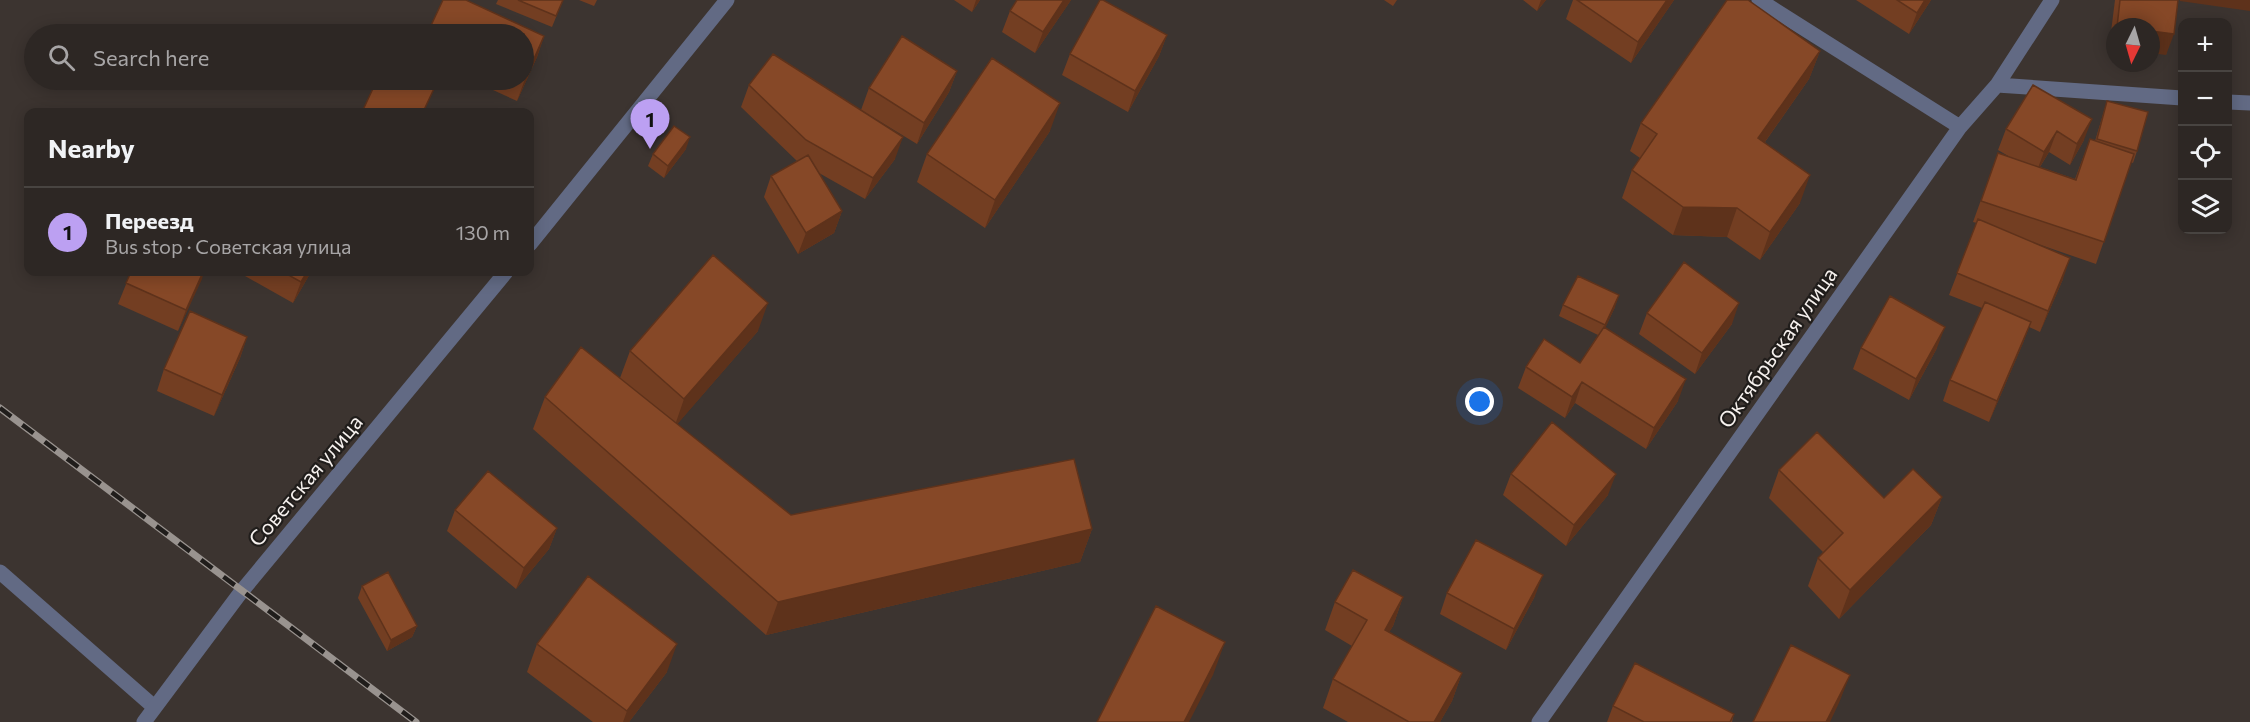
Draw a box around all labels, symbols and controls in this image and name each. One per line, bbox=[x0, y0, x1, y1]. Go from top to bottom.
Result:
north arrow bbox=[2106, 18, 2160, 72]
map controls bbox=[2178, 18, 2232, 234]
button: + bbox=[2178, 18, 2232, 72]
search box bbox=[24, 24, 534, 90]
icon: search bbox=[45, 41, 78, 74]
text: Search here bbox=[93, 44, 209, 71]
button: − bbox=[2178, 72, 2232, 126]
pin: 1 bbox=[630, 100, 670, 149]
button: locate bbox=[2178, 126, 2232, 180]
text: Nearby bbox=[48, 132, 135, 163]
button: layers bbox=[2178, 180, 2232, 234]
text: Переезд bbox=[105, 207, 193, 234]
text: 1 bbox=[63, 220, 72, 244]
text: 130 m bbox=[456, 220, 510, 244]
text: Bus stop · Советская улица bbox=[105, 234, 351, 258]
street label: Октябрьская улица bbox=[1712, 262, 1842, 432]
your location bbox=[1465, 387, 1494, 416]
street label: Советская улица bbox=[243, 409, 367, 551]

